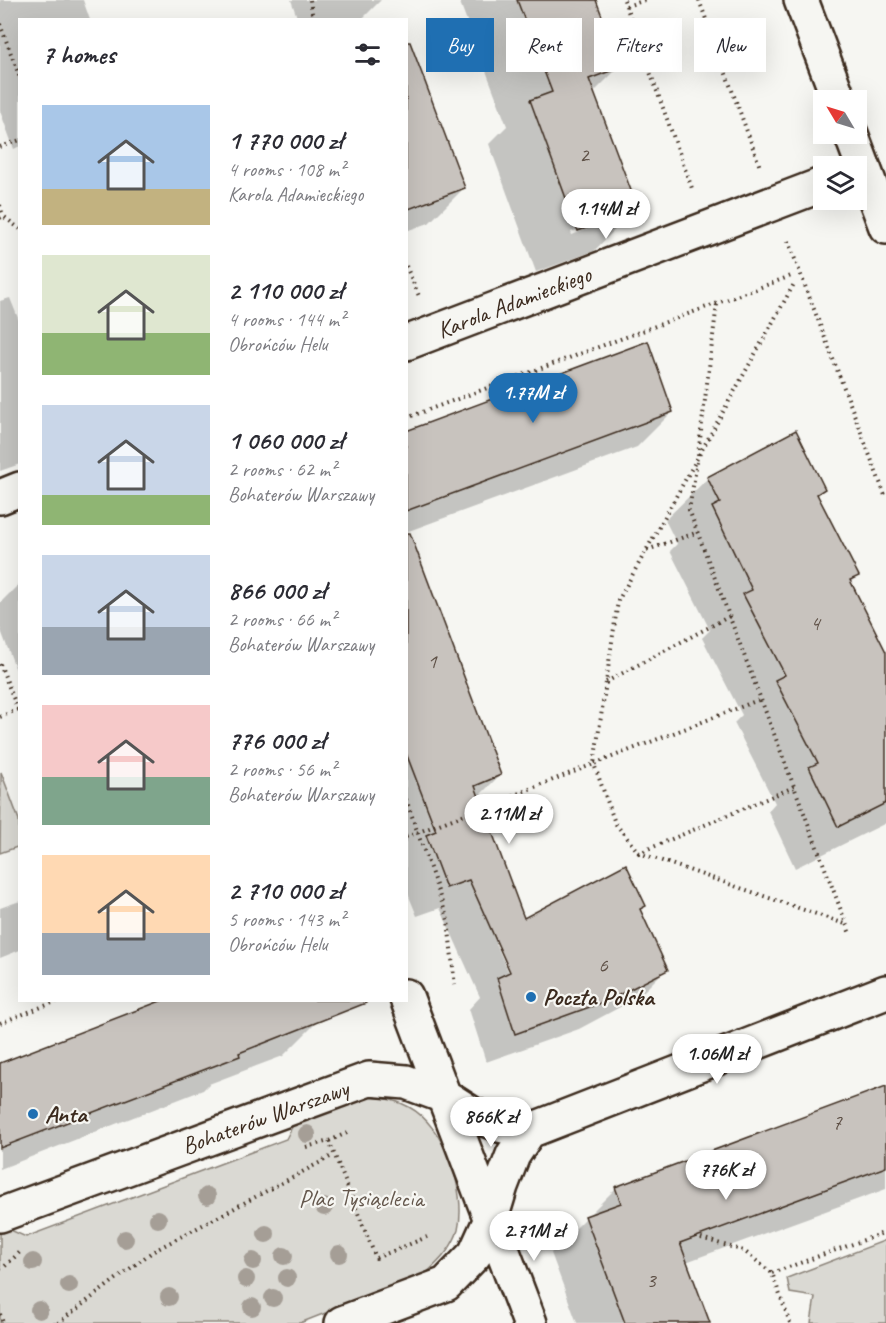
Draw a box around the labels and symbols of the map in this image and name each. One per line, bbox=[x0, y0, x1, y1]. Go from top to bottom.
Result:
north arrow bbox=[813, 90, 867, 144]
house number: 2 bbox=[579, 142, 590, 168]
pin: 1.14M zł bbox=[544, 189, 668, 240]
street label: Karola Adamieckiego bbox=[433, 258, 597, 345]
pin: 1.77M zł bbox=[471, 373, 595, 424]
house number: 4 bbox=[810, 610, 822, 636]
house number: 1 bbox=[427, 648, 438, 674]
pin: 2.11M zł bbox=[447, 794, 571, 845]
house number: 6 bbox=[598, 952, 608, 978]
place label: Poczta Polska bbox=[543, 982, 656, 1012]
marker: Poczta Polska bbox=[524, 990, 538, 1004]
pin: 1.06M zł bbox=[655, 1034, 779, 1085]
street label: Bohaterów Warszawy bbox=[178, 1072, 354, 1161]
pin: 866K zł bbox=[436, 1097, 546, 1148]
place label: Anta bbox=[45, 1099, 89, 1129]
marker: Anta bbox=[26, 1107, 40, 1121]
house number: 7 bbox=[832, 1109, 843, 1135]
pin: 776K zł bbox=[671, 1150, 781, 1201]
park label: Plac Tysiąclecia bbox=[299, 1183, 425, 1213]
pin: 2.71M zł bbox=[472, 1211, 596, 1262]
house number: 3 bbox=[646, 1267, 657, 1293]

